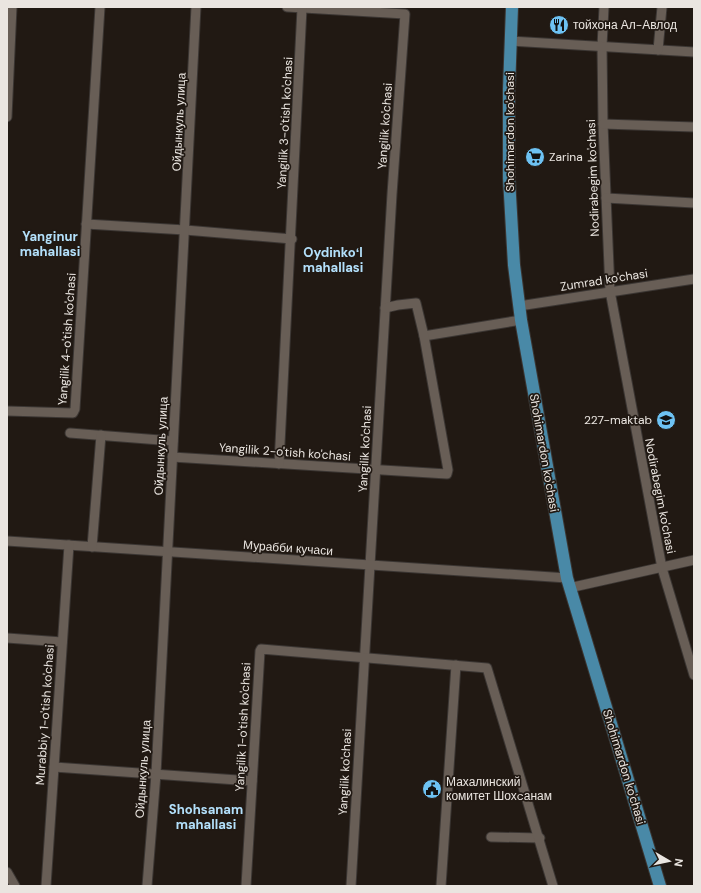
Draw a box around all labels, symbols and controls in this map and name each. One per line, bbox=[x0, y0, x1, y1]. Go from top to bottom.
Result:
restaurant icon: тойхона Ал-Авлод bbox=[548, 14, 570, 36]
place label: тойхона Ал-Авлод bbox=[573, 17, 677, 33]
street label: Yangilik 3-o'tish ko'chasi bbox=[274, 56, 296, 190]
street label: Ойдынкуль улица bbox=[168, 72, 190, 172]
street label: Shohimardon ko'chasi bbox=[502, 72, 518, 192]
street label: Yangilik ko'chasi bbox=[374, 82, 396, 170]
street label: Nodirabegim ko'chasi bbox=[583, 119, 603, 237]
supermarket icon: Zarina bbox=[524, 146, 546, 168]
place label: Zarina bbox=[549, 149, 583, 165]
district label: Yanginur mahallasi bbox=[20, 228, 80, 260]
district label: Oydinkoʻl mahallasi bbox=[303, 244, 363, 276]
street label: Zumrad ko'chasi bbox=[559, 265, 649, 295]
street label: Yangilik 4-o'tish ko'chasi bbox=[54, 272, 80, 406]
street label: Shohimardon ko'chasi bbox=[526, 393, 562, 513]
street label: Ойдынкуль улица bbox=[150, 396, 172, 496]
street label: Yangilik ko'chasi bbox=[355, 405, 375, 493]
school or university icon: 227-maktab bbox=[655, 409, 677, 431]
place label: 227-maktab bbox=[584, 412, 652, 428]
street label: Nodirabegim ko'chasi bbox=[641, 437, 679, 555]
street label: Yangilik 2-o'tish ko'chasi bbox=[218, 439, 352, 465]
street label: Мурабби кучаси bbox=[243, 537, 333, 559]
street label: Murabbiy 1-o'tish ko'chasi bbox=[32, 644, 58, 786]
street label: Yangilik 1-o'tish ko'chasi bbox=[232, 662, 254, 792]
street label: Shohimardon ko'chasi bbox=[599, 707, 649, 827]
street label: Ойдынкуль улица bbox=[132, 719, 154, 819]
street label: Yangilik ko'chasi bbox=[335, 728, 355, 816]
place label: Махалинский комитет Шохcанам bbox=[446, 774, 552, 804]
public building icon: Махалинский комитет Шохcанам bbox=[421, 778, 443, 800]
district label: Shohsanam mahallasi bbox=[169, 801, 243, 833]
north arrow bbox=[649, 841, 689, 881]
text: N bbox=[671, 858, 686, 868]

